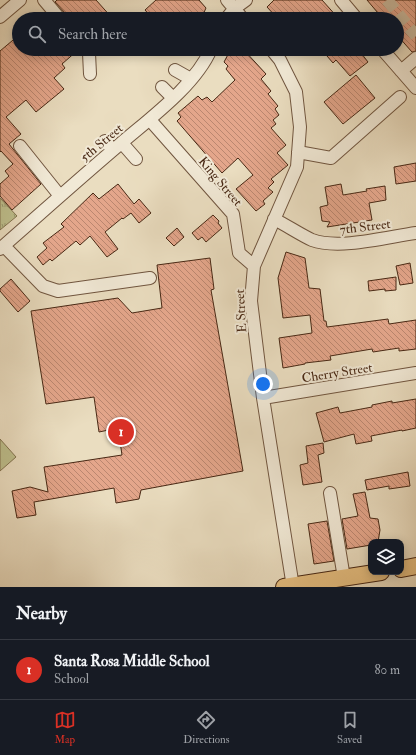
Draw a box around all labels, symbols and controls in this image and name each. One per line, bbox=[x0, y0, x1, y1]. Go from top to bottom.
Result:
search box bbox=[12, 12, 404, 56]
icon: search bbox=[26, 23, 48, 45]
text: Search here bbox=[58, 25, 127, 44]
street label: 5th Street bbox=[77, 120, 126, 165]
street label: King Street bbox=[195, 154, 246, 210]
street label: 7th Street bbox=[339, 216, 391, 238]
street label: E Street bbox=[232, 289, 250, 333]
street label: Cherry Street bbox=[301, 360, 374, 387]
your location bbox=[253, 374, 273, 394]
pin: 1 bbox=[108, 417, 134, 447]
map controls bbox=[368, 539, 404, 575]
button: layers bbox=[368, 539, 404, 575]
text: Nearby bbox=[16, 603, 67, 624]
text: Santa Rosa Middle School bbox=[54, 652, 210, 671]
text: 1 bbox=[27, 662, 31, 678]
text: 80 m bbox=[374, 662, 400, 678]
text: School bbox=[54, 671, 89, 687]
tab: Map bbox=[54, 709, 76, 746]
tab: Directions bbox=[183, 709, 230, 746]
tab: Saved bbox=[337, 709, 362, 746]

